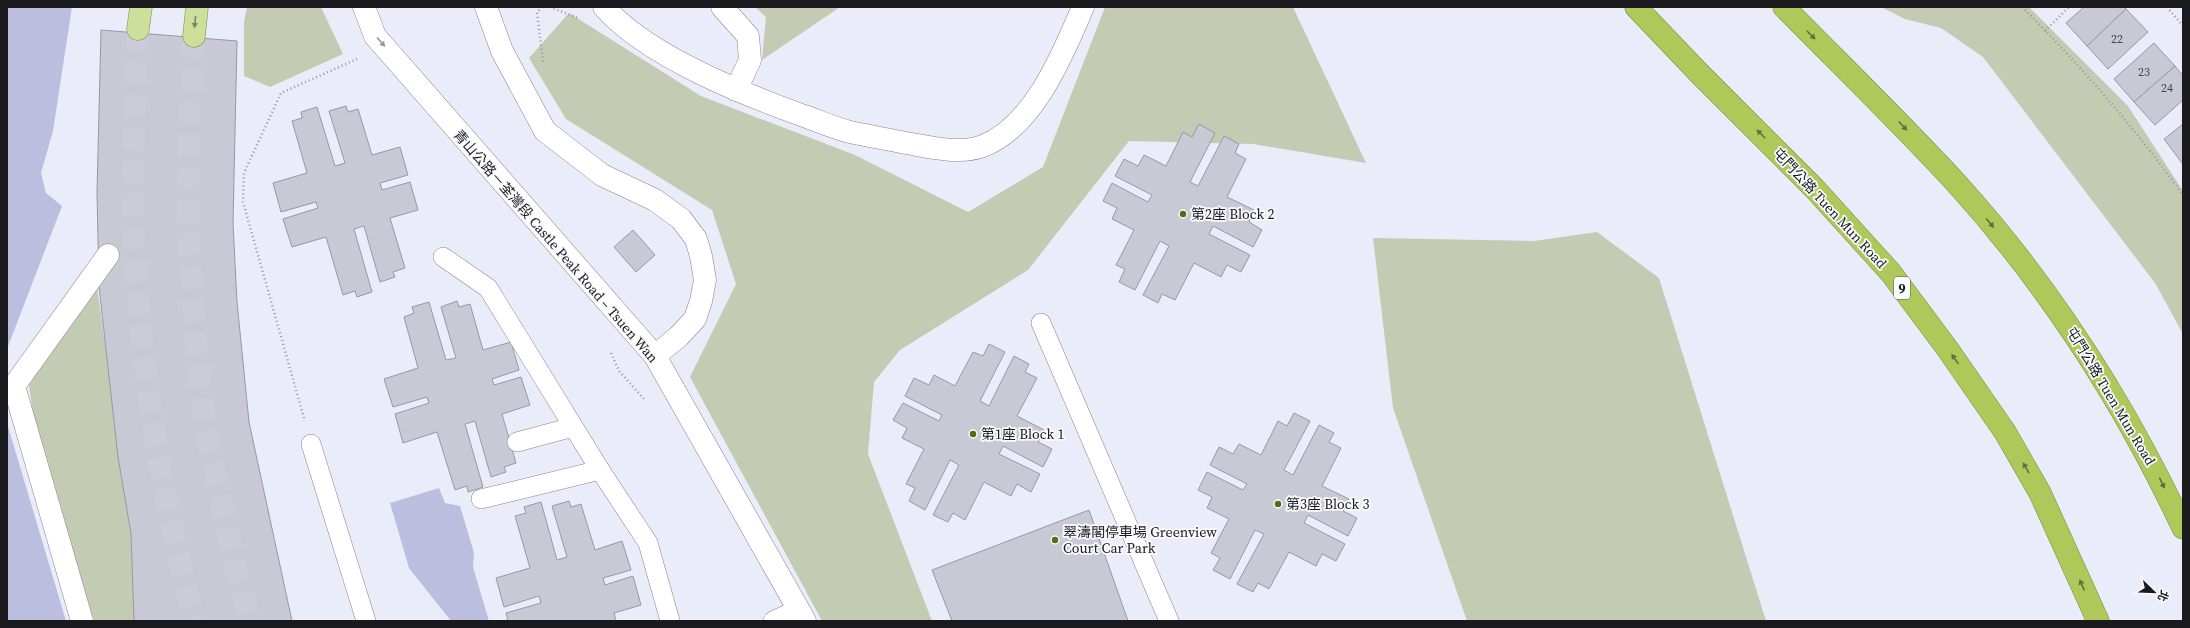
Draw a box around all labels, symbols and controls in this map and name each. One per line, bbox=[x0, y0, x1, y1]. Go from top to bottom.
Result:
one-way arrow bbox=[192, 16, 199, 28]
one-way arrow bbox=[1806, 30, 1816, 39]
house number: 22 bbox=[2111, 31, 2123, 47]
one-way arrow bbox=[376, 37, 385, 47]
house number: 23 bbox=[2138, 64, 2150, 80]
house number: 24 bbox=[2161, 80, 2173, 96]
one-way arrow bbox=[1898, 122, 1907, 131]
street label: 青山公路－荃灣段 Castle Peak Road – Tsuen Wan bbox=[449, 125, 663, 367]
one-way arrow bbox=[1756, 129, 1765, 139]
street label: 屯門公路 Tuen Mun Road bbox=[1769, 143, 1891, 273]
place label: 第2座 Block 2 bbox=[1191, 204, 1274, 224]
marker: 第2座 Block 2 bbox=[1178, 209, 1188, 219]
one-way arrow bbox=[1985, 218, 1994, 229]
road number: 9 bbox=[1894, 277, 1910, 299]
street label: 屯門公路 Tuen Mun Road bbox=[2062, 323, 2160, 469]
one-way arrow bbox=[1951, 354, 1959, 365]
place label: 第1座 Block 1 bbox=[981, 424, 1064, 444]
marker: 第1座 Block 1 bbox=[968, 429, 978, 439]
one-way arrow bbox=[2022, 462, 2029, 474]
one-way arrow bbox=[2159, 477, 2165, 488]
place label: 第3座 Block 3 bbox=[1286, 494, 1369, 514]
marker: 第3座 Block 3 bbox=[1273, 499, 1283, 509]
place label: 翠濤閣停車場 Greenview Court Car Park bbox=[1063, 522, 1217, 558]
marker: 翠濤閣停車場 Greenview Court Car Park bbox=[1050, 535, 1060, 545]
north arrow bbox=[2134, 572, 2174, 612]
one-way arrow bbox=[2079, 580, 2085, 591]
text: 北 bbox=[2154, 588, 2172, 604]

